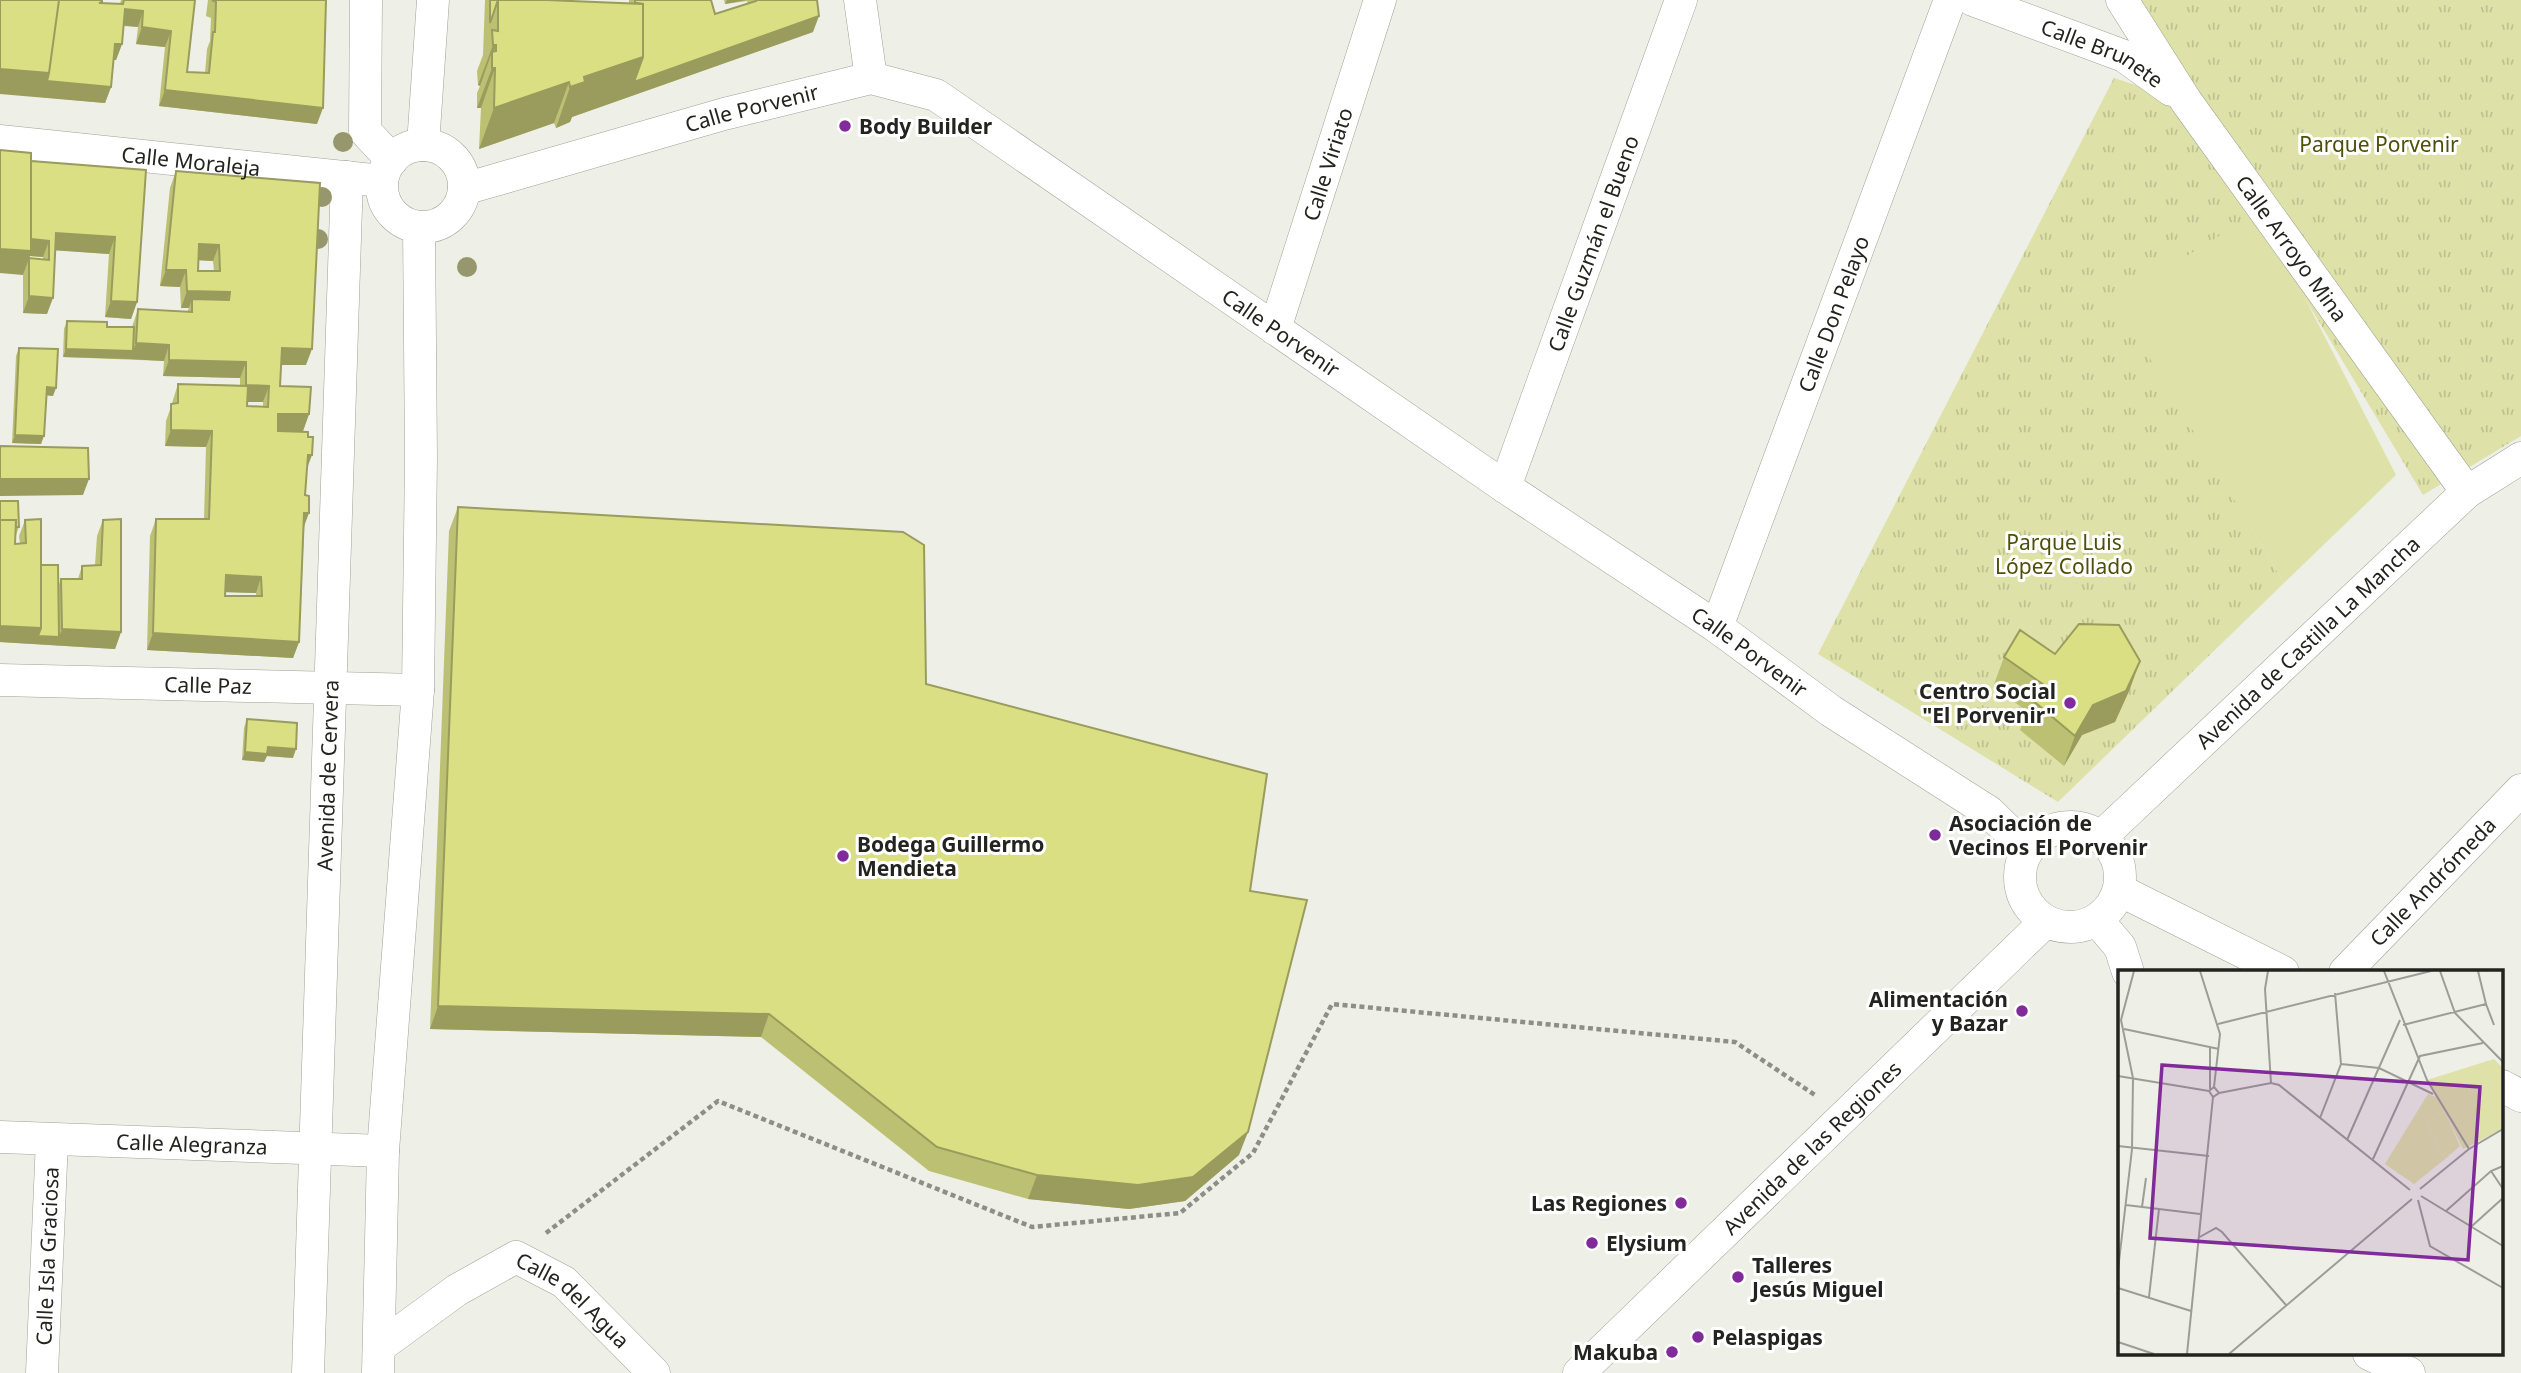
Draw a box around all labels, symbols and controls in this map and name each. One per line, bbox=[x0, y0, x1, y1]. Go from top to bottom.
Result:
street label: Calle Brunete bbox=[2037, 12, 2169, 94]
street label: Calle Porvenir bbox=[682, 77, 822, 139]
street label: Calle Viriato bbox=[1296, 104, 1359, 224]
place label: Body Builder bbox=[859, 112, 993, 140]
marker: Body Builder bbox=[837, 118, 853, 134]
park label: Parque Porvenir bbox=[2299, 130, 2459, 158]
street label: Calle Guzmán el Bueno bbox=[1541, 131, 1645, 355]
street label: Calle Moraleja bbox=[120, 140, 262, 182]
street label: Calle Arroyo Mina bbox=[2230, 169, 2354, 327]
street label: Calle Don Pelayo bbox=[1791, 232, 1875, 396]
street label: Calle Porvenir bbox=[1217, 282, 1346, 383]
park label: Parque Luis López Collado bbox=[1995, 528, 2133, 580]
street label: Avenida de Castilla La Mancha bbox=[2190, 530, 2426, 755]
street label: Calle Porvenir bbox=[1686, 600, 1814, 703]
street label: Calle Paz bbox=[164, 670, 252, 700]
place label: Centro Social "El Porvenir" bbox=[1919, 677, 2056, 729]
street label: Avenida de Cervera bbox=[310, 679, 345, 871]
marker: Centro Social "El Porvenir" bbox=[2062, 695, 2078, 711]
place label: Asociación de Vecinos El Porvenir bbox=[1949, 809, 2148, 861]
street label: Calle Andrómeda bbox=[2364, 811, 2502, 952]
marker: Asociación de Vecinos El Porvenir bbox=[1927, 827, 1943, 843]
place label: Bodega Guillermo Mendieta bbox=[857, 830, 1044, 882]
marker: Bodega Guillermo Mendieta bbox=[835, 848, 851, 864]
inset map bbox=[2118, 970, 2504, 1356]
place label: Alimentación y Bazar bbox=[1869, 985, 2009, 1037]
marker: Alimentación y Bazar bbox=[2014, 1003, 2030, 1019]
street label: Avenida de las Regiones bbox=[1716, 1055, 1907, 1241]
street label: Calle Alegranza bbox=[116, 1127, 268, 1161]
street label: Calle Isla Graciosa bbox=[29, 1166, 65, 1346]
place label: Las Regiones bbox=[1531, 1189, 1667, 1217]
marker: Las Regiones bbox=[1673, 1195, 1689, 1211]
place label: Elysium bbox=[1606, 1229, 1687, 1257]
marker: Elysium bbox=[1584, 1235, 1600, 1251]
street label: Calle del Agua bbox=[511, 1245, 636, 1354]
place label: Talleres Jesús Miguel bbox=[1750, 1251, 1883, 1303]
marker: Talleres Jesús Miguel bbox=[1730, 1269, 1746, 1285]
place label: Pelaspigas bbox=[1712, 1323, 1823, 1351]
marker: Pelaspigas bbox=[1690, 1329, 1706, 1345]
place label: Makuba bbox=[1573, 1338, 1658, 1366]
marker: Makuba bbox=[1664, 1344, 1680, 1360]

